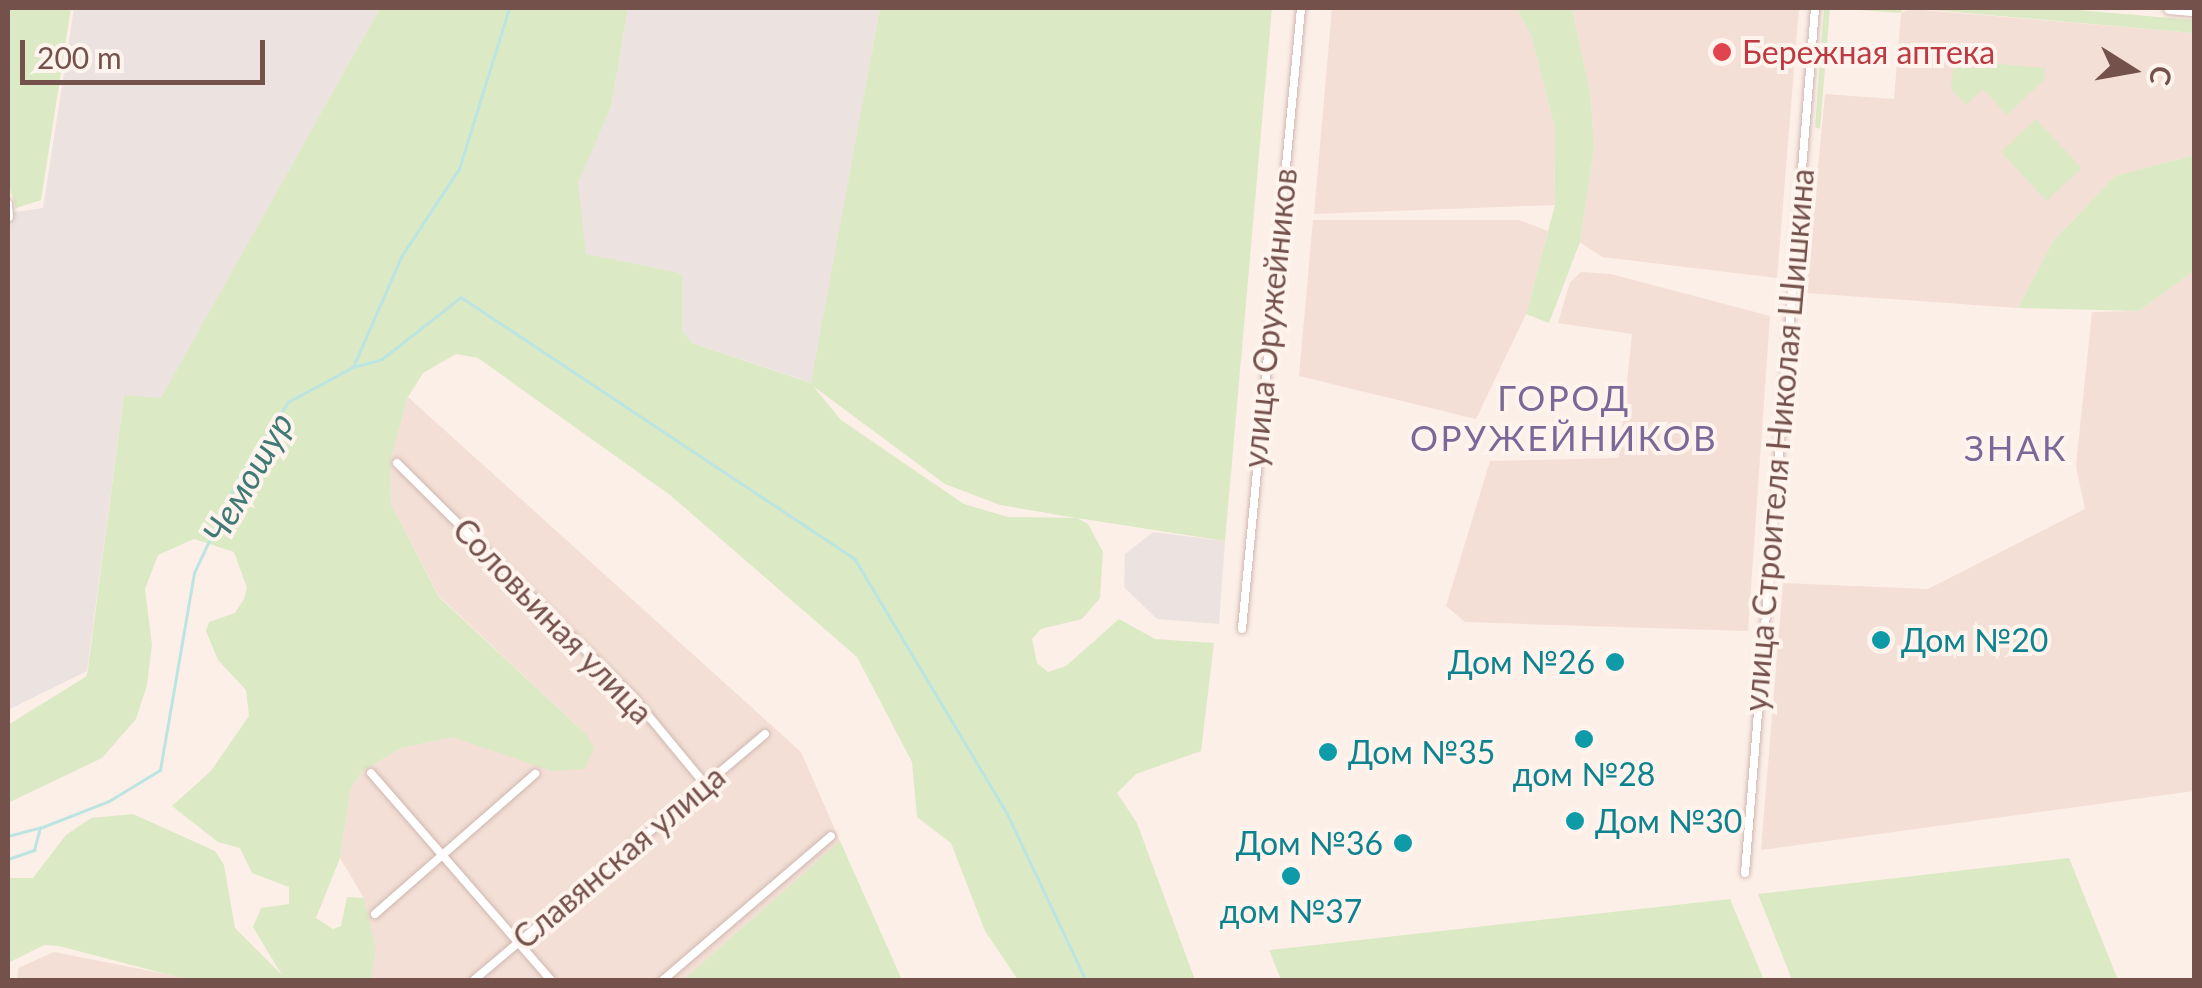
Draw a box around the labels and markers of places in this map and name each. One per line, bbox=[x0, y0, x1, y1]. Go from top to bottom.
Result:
place label: Бережная аптека bbox=[1742, 33, 1995, 71]
marker: Бережная аптека bbox=[1711, 41, 1733, 63]
place label: Дом №20 bbox=[1901, 621, 2048, 659]
marker: Дом №20 bbox=[1870, 629, 1892, 651]
place label: Дом №26 bbox=[1448, 643, 1595, 681]
marker: Дом №26 bbox=[1604, 651, 1626, 673]
marker: дом №28 bbox=[1573, 728, 1595, 750]
place label: Дом №35 bbox=[1348, 733, 1495, 771]
marker: Дом №35 bbox=[1317, 741, 1339, 763]
place label: дом №28 bbox=[1513, 755, 1655, 793]
place label: Дом №30 bbox=[1595, 802, 1742, 840]
marker: Дом №30 bbox=[1564, 810, 1586, 832]
place label: Дом №36 bbox=[1236, 824, 1383, 862]
marker: Дом №36 bbox=[1392, 832, 1414, 854]
marker: дом №37 bbox=[1280, 865, 1302, 887]
place label: дом №37 bbox=[1220, 892, 1362, 930]

